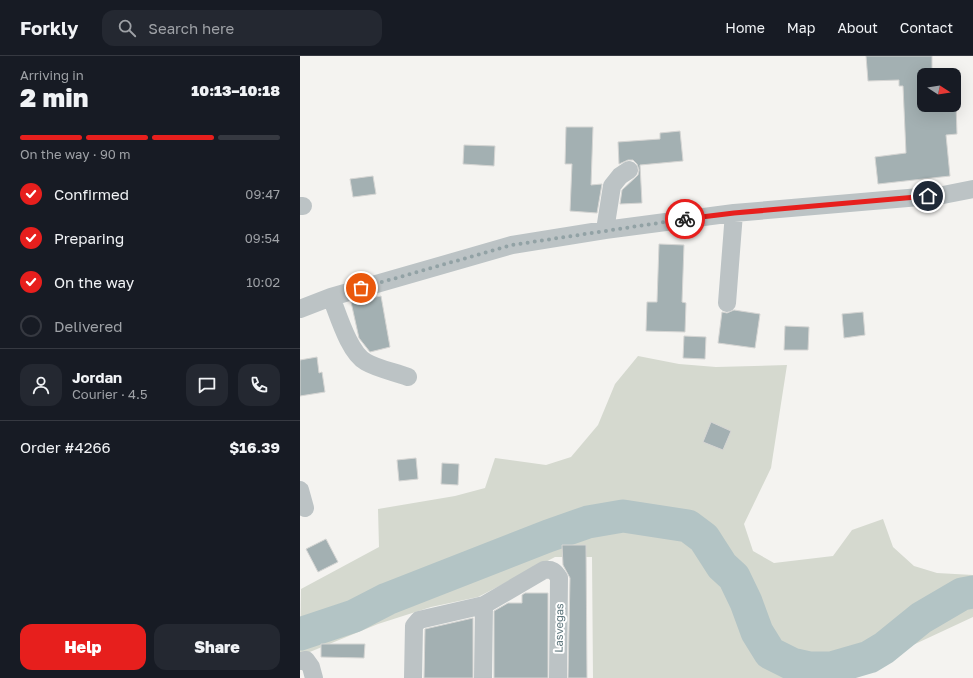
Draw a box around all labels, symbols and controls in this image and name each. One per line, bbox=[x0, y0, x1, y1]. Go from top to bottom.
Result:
search box bbox=[102, 10, 382, 46]
text: Forkly bbox=[20, 16, 78, 39]
icon: search bbox=[116, 17, 138, 39]
text: Search here bbox=[148, 19, 234, 37]
text: Home bbox=[725, 19, 765, 36]
text: Map bbox=[787, 19, 815, 36]
text: About bbox=[837, 19, 878, 36]
text: Contact bbox=[900, 19, 953, 36]
text: Arriving in bbox=[20, 67, 84, 83]
north arrow bbox=[917, 68, 961, 112]
map controls bbox=[917, 68, 961, 112]
text: 10:13–10:18 bbox=[191, 81, 280, 99]
text: 2 min bbox=[20, 82, 88, 113]
text: On the way · 90 m bbox=[20, 146, 131, 162]
pin bbox=[911, 179, 945, 213]
icon: check bbox=[20, 183, 42, 205]
text: Confirmed bbox=[54, 185, 129, 203]
icon: home bbox=[917, 185, 939, 207]
text: 09:47 bbox=[245, 186, 280, 202]
courier bbox=[665, 199, 705, 239]
icon: bike bbox=[674, 208, 696, 230]
icon: check bbox=[20, 227, 42, 249]
text: Preparing bbox=[54, 229, 124, 247]
text: 09:54 bbox=[245, 230, 280, 246]
icon: check bbox=[20, 271, 42, 293]
pin bbox=[344, 271, 378, 305]
text: On the way bbox=[54, 273, 134, 291]
text: 10:02 bbox=[246, 274, 280, 290]
icon: bag bbox=[350, 277, 372, 299]
text: Delivered bbox=[54, 317, 122, 335]
button: person bbox=[20, 364, 62, 406]
button: chat bbox=[186, 364, 228, 406]
button: phone bbox=[238, 364, 280, 406]
text: Jordan bbox=[72, 368, 122, 386]
text: Courier · 4.5 bbox=[72, 386, 147, 402]
text: Order #4266 bbox=[20, 438, 111, 456]
text: $16.39 bbox=[229, 438, 280, 456]
street label: Lasvegas bbox=[552, 603, 565, 653]
button: Help bbox=[20, 624, 146, 670]
button: Share bbox=[154, 624, 280, 670]

